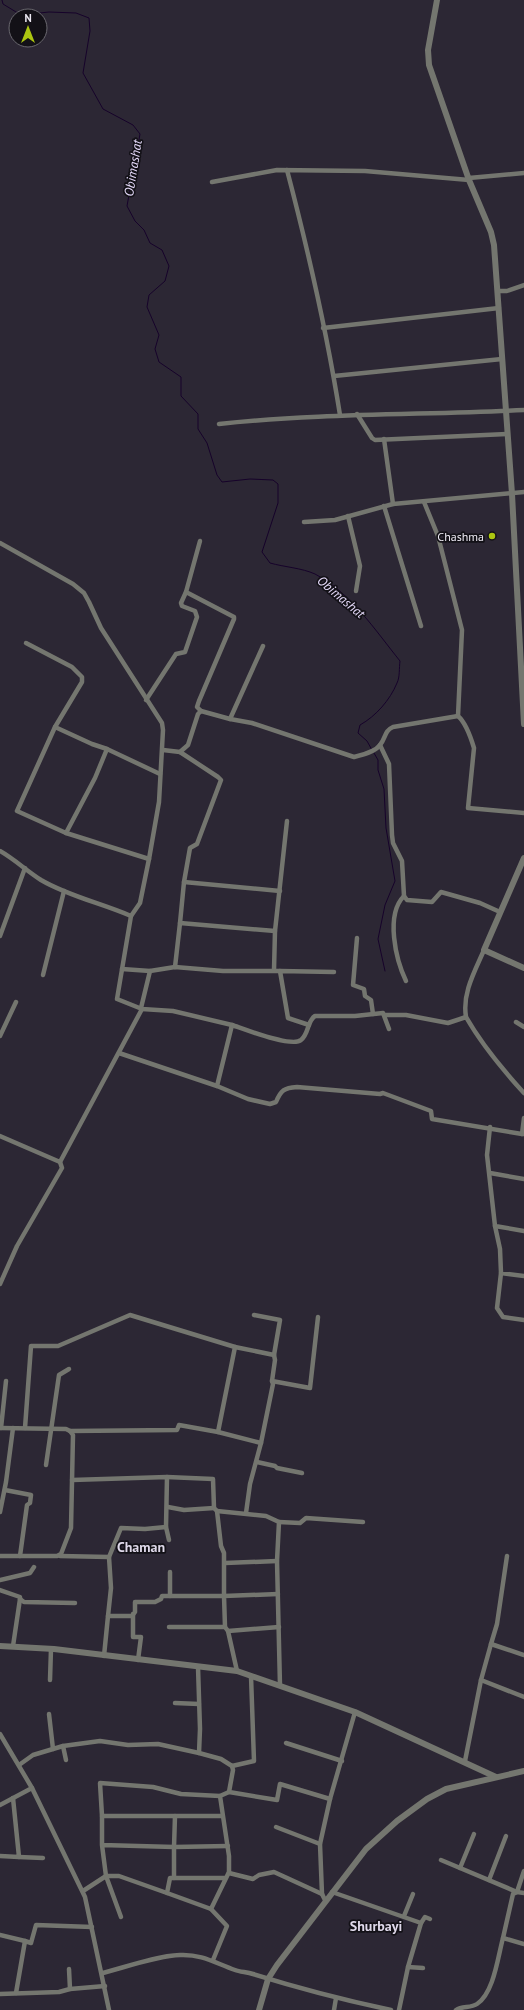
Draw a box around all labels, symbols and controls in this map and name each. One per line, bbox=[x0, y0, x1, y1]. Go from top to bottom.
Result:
north arrow bbox=[8, 8, 48, 48]
text: N bbox=[24, 11, 32, 25]
water label: Obimashat bbox=[120, 137, 146, 198]
place label: Chashma bbox=[437, 529, 484, 544]
marker: Chashma bbox=[487, 531, 497, 541]
water label: Obimashat bbox=[314, 572, 369, 623]
district label: Chaman bbox=[117, 1538, 165, 1556]
district label: Shurbayi bbox=[350, 1917, 402, 1935]

